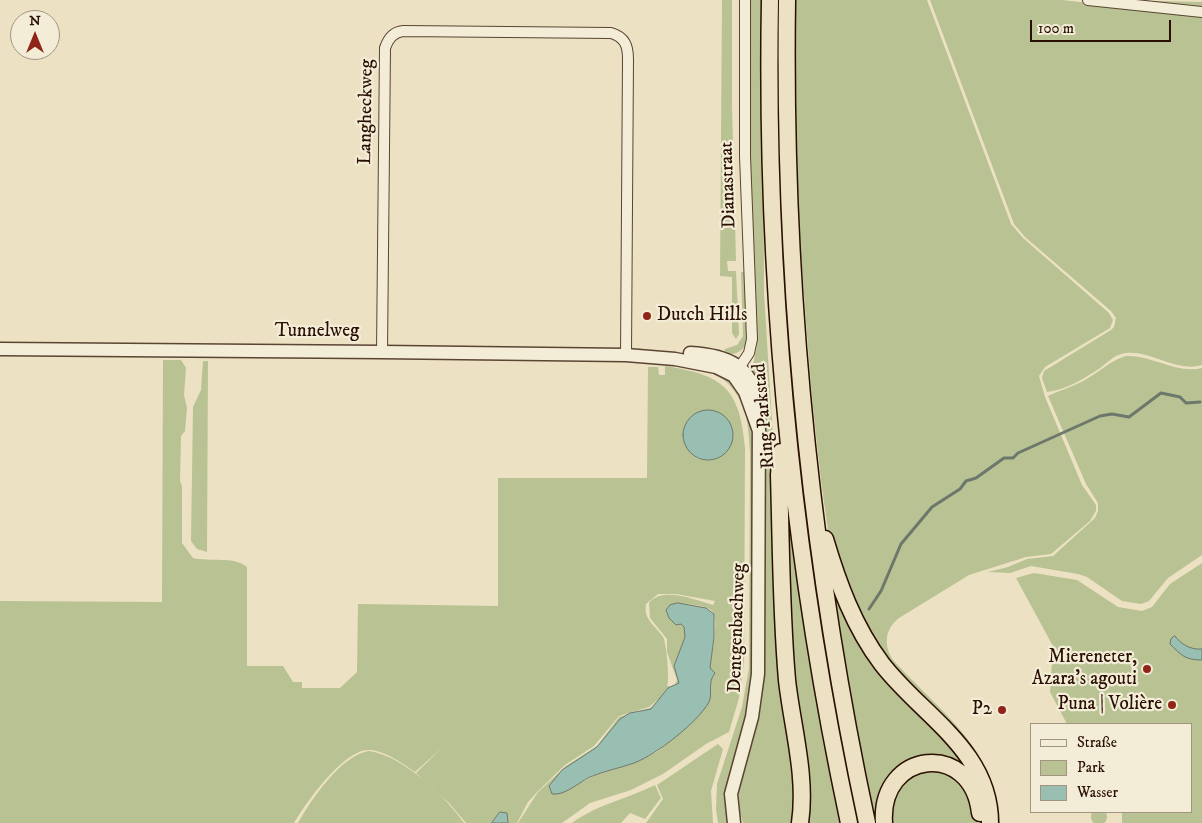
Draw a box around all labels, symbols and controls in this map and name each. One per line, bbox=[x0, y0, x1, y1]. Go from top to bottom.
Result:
north arrow bbox=[10, 10, 60, 60]
scale bar bbox=[1032, 10, 1173, 42]
text: N bbox=[29, 12, 41, 30]
text: 100 m bbox=[1038, 19, 1074, 38]
street label: Langheckweg bbox=[355, 59, 379, 165]
street label: Dianastraat bbox=[716, 141, 742, 229]
place label: Dutch Hills bbox=[657, 305, 747, 327]
marker: Dutch Hills bbox=[641, 310, 653, 322]
street label: Tunnelweg bbox=[275, 321, 359, 343]
street label: Ring Parkstad bbox=[749, 362, 781, 470]
street label: Dentgenbachweg bbox=[724, 563, 752, 693]
place label: Miereneter, Azara's agouti bbox=[1032, 647, 1137, 691]
marker: Miereneter, Azara's agouti bbox=[1141, 663, 1153, 675]
place label: Puna | Volière bbox=[1057, 694, 1162, 716]
place label: P2 bbox=[972, 699, 992, 721]
marker: Puna | Volière bbox=[1166, 699, 1178, 711]
marker: P2 bbox=[996, 704, 1008, 716]
legend bbox=[1030, 723, 1192, 813]
text: Straße bbox=[1077, 733, 1117, 752]
text: Park bbox=[1077, 758, 1105, 777]
text: Wasser bbox=[1077, 783, 1118, 802]

